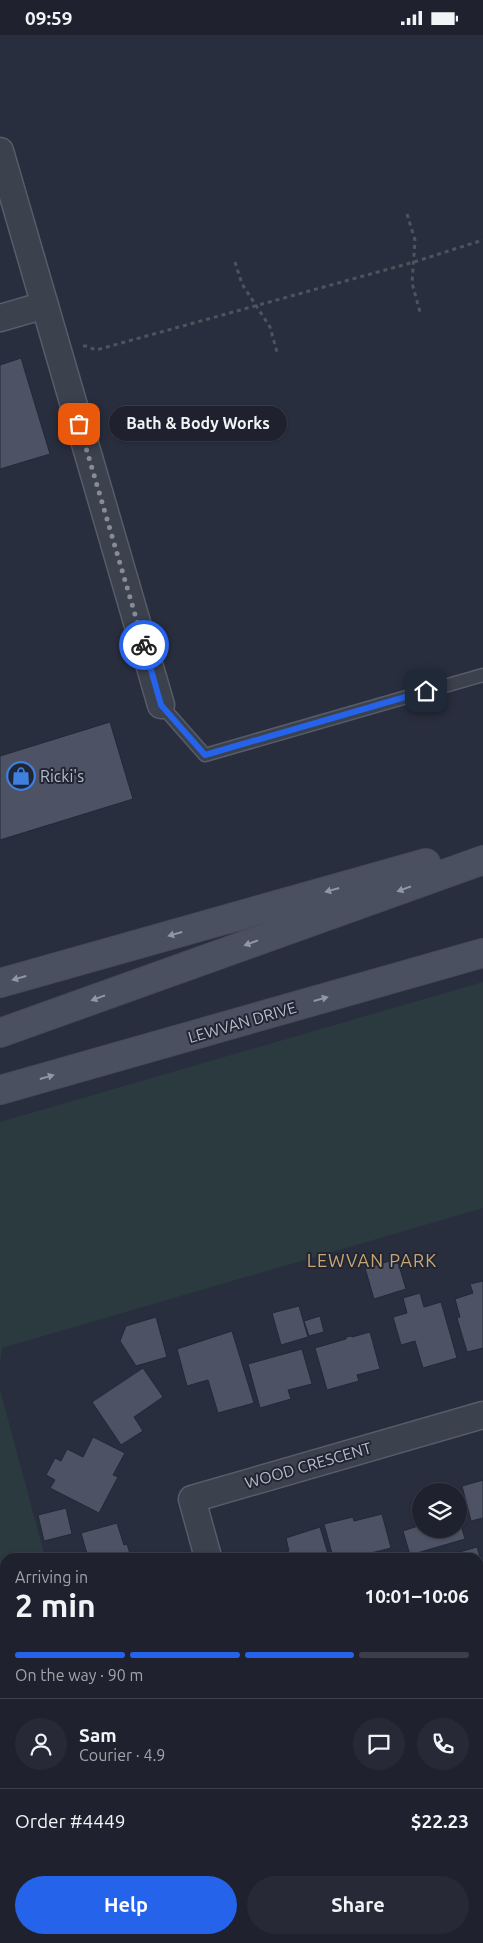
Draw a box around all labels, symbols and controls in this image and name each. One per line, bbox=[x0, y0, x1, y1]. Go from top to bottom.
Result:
text: 09:59 bbox=[25, 7, 73, 29]
pin bbox=[58, 403, 100, 445]
callout: Bath & Body Works bbox=[109, 407, 286, 441]
icon: bag bbox=[65, 410, 93, 438]
text: Bath & Body Works bbox=[126, 414, 270, 432]
courier bbox=[119, 620, 169, 670]
icon: bike bbox=[130, 631, 158, 659]
pin bbox=[405, 670, 447, 712]
icon: home bbox=[412, 677, 440, 705]
shop icon: Ricki's bbox=[6, 761, 36, 791]
place label: Ricki's bbox=[40, 767, 84, 785]
one-way arrow bbox=[396, 885, 411, 893]
one-way arrow bbox=[324, 886, 339, 894]
one-way arrow bbox=[168, 930, 183, 938]
one-way arrow bbox=[243, 939, 258, 947]
one-way arrow bbox=[11, 975, 26, 983]
one-way arrow bbox=[90, 994, 105, 1002]
one-way arrow bbox=[314, 995, 329, 1003]
street label: LEWVAN DRIVE bbox=[186, 998, 298, 1046]
one-way arrow bbox=[39, 1072, 54, 1080]
district label: LEWVAN PARK bbox=[307, 1250, 437, 1270]
street label: WOOD CRESCENT bbox=[243, 1438, 373, 1492]
map controls bbox=[412, 1483, 467, 1538]
button: layers bbox=[412, 1483, 467, 1538]
text: Arriving in bbox=[15, 1568, 88, 1586]
text: 10:01–10:06 bbox=[364, 1585, 469, 1607]
text: 2 min bbox=[15, 1587, 96, 1623]
text: On the way · 90 m bbox=[15, 1666, 143, 1684]
button: person bbox=[15, 1718, 67, 1770]
button: chat bbox=[353, 1718, 405, 1770]
button: phone bbox=[417, 1718, 469, 1770]
text: Sam bbox=[79, 1724, 117, 1746]
text: Courier · 4.9 bbox=[79, 1746, 165, 1764]
text: Order #4449 bbox=[15, 1810, 125, 1832]
text: $22.23 bbox=[411, 1810, 469, 1832]
button: Help bbox=[15, 1876, 237, 1934]
button: Share bbox=[247, 1876, 469, 1934]

